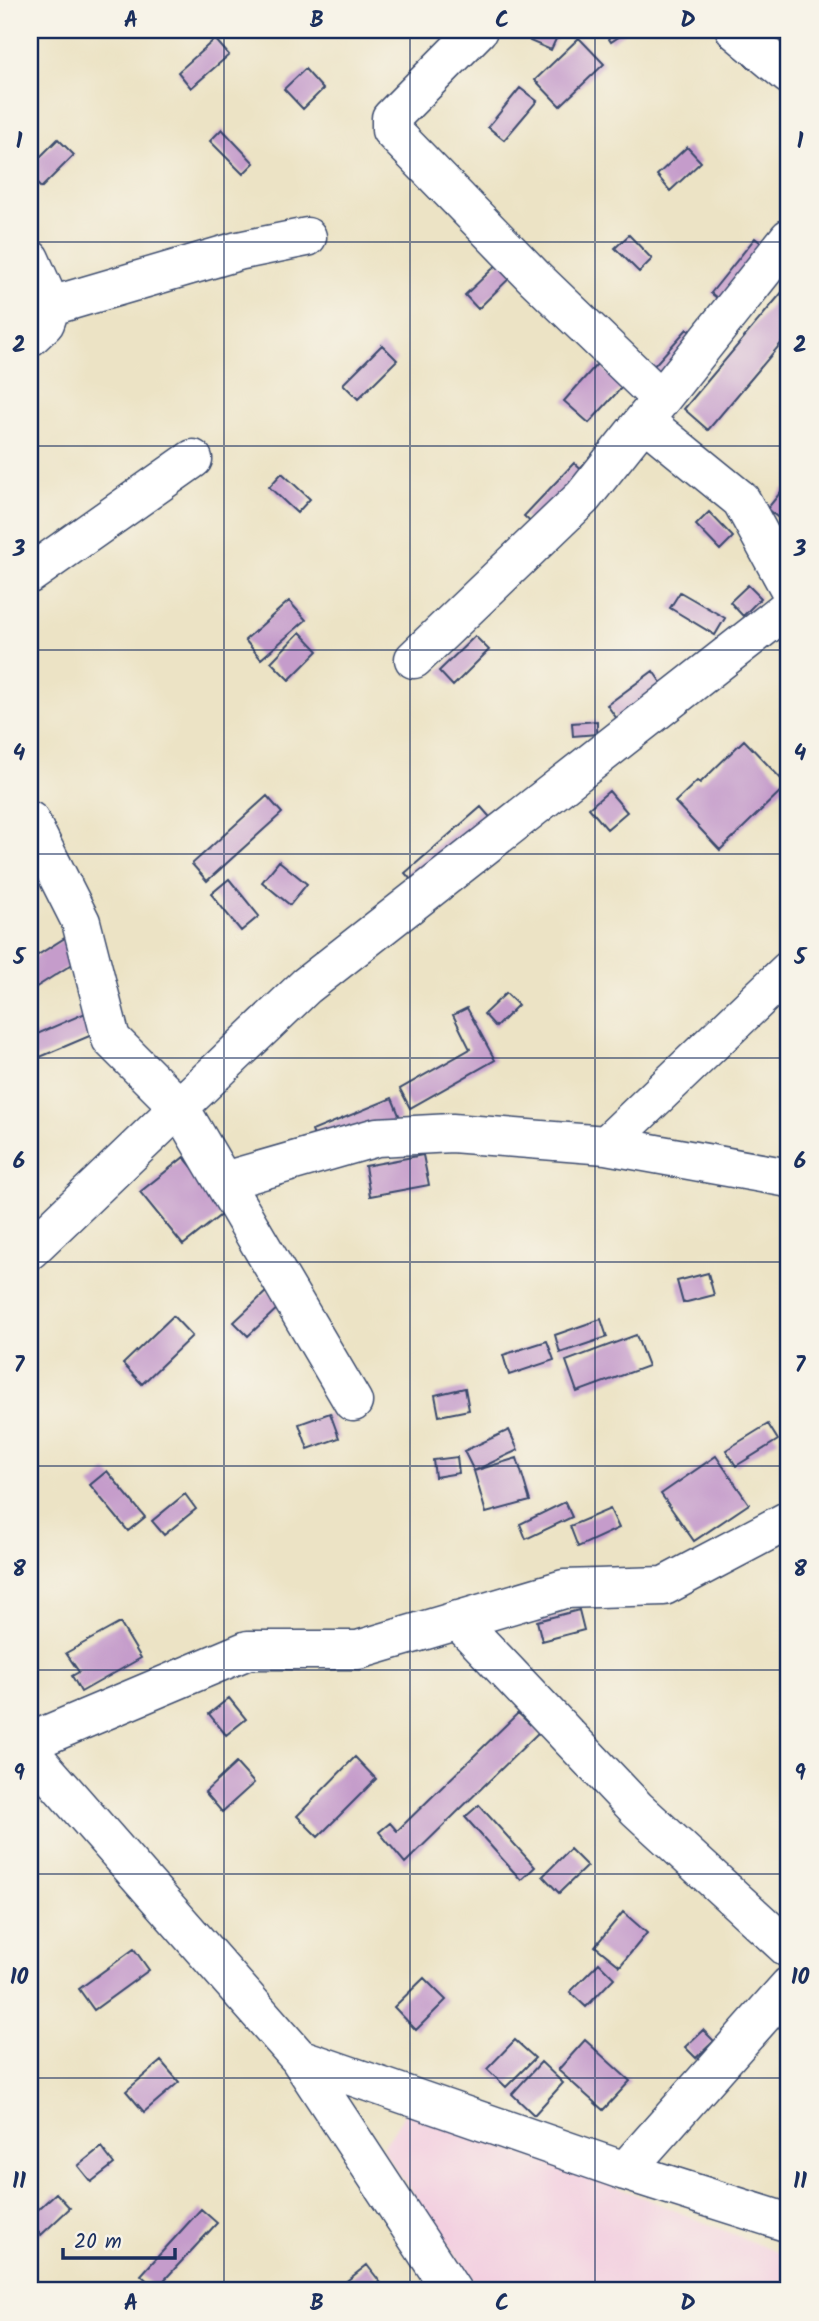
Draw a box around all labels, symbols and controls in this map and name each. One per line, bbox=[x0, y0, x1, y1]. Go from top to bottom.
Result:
text: A bbox=[124, 3, 138, 39]
text: B bbox=[310, 3, 324, 39]
text: C bbox=[495, 3, 509, 39]
text: D bbox=[680, 3, 696, 39]
text: 1 bbox=[16, 124, 23, 160]
text: 1 bbox=[797, 124, 804, 160]
text: 2 bbox=[12, 328, 26, 364]
text: 2 bbox=[793, 328, 807, 364]
text: 3 bbox=[12, 532, 26, 568]
text: 3 bbox=[793, 532, 807, 568]
text: 4 bbox=[13, 736, 26, 772]
text: 4 bbox=[794, 736, 807, 772]
text: 5 bbox=[12, 940, 27, 976]
text: 5 bbox=[793, 940, 808, 976]
text: 6 bbox=[13, 1144, 25, 1180]
text: 6 bbox=[794, 1144, 806, 1180]
text: 7 bbox=[14, 1348, 26, 1384]
text: 7 bbox=[795, 1348, 807, 1384]
text: 8 bbox=[12, 1552, 26, 1588]
text: 8 bbox=[793, 1552, 807, 1588]
text: 9 bbox=[13, 1756, 25, 1792]
text: 9 bbox=[794, 1756, 806, 1792]
text: 10 bbox=[10, 1960, 29, 1996]
text: 10 bbox=[791, 1960, 810, 1996]
text: 11 bbox=[12, 2164, 26, 2200]
text: 11 bbox=[793, 2164, 807, 2200]
scale bar bbox=[63, 2216, 175, 2260]
text: 20 m bbox=[74, 2226, 122, 2259]
text: A bbox=[124, 2286, 138, 2321]
text: B bbox=[310, 2286, 324, 2321]
text: C bbox=[495, 2286, 509, 2321]
text: D bbox=[680, 2286, 696, 2321]

